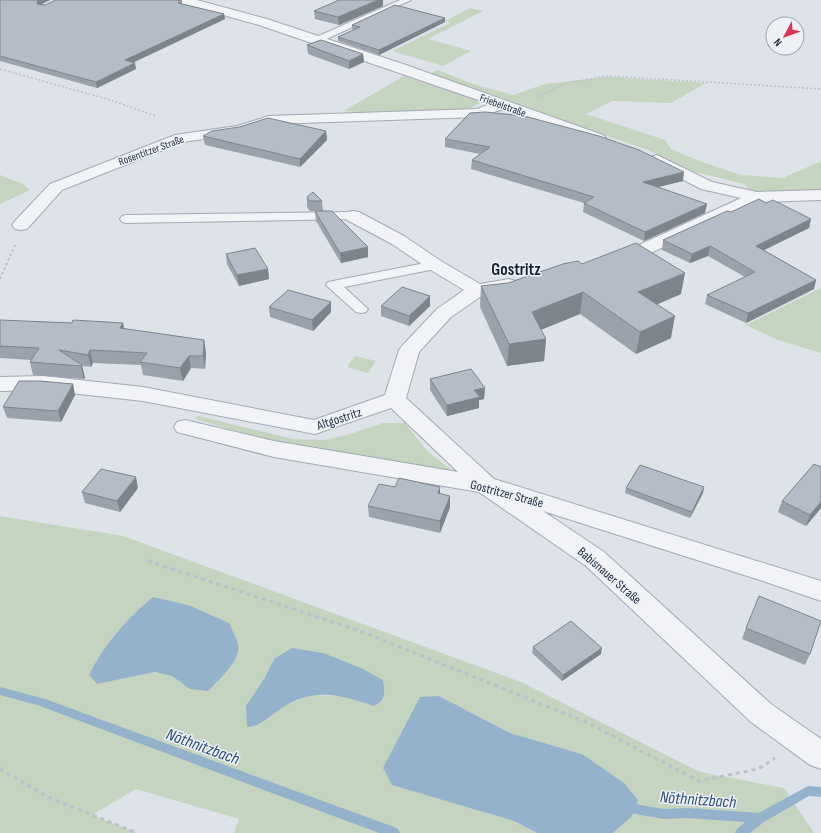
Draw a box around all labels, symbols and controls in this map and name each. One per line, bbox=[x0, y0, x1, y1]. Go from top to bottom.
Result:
north arrow bbox=[765, 16, 805, 56]
text: N bbox=[771, 36, 785, 49]
street label: Friebelstraße bbox=[478, 91, 528, 120]
street label: Rosentitzer Straße bbox=[117, 133, 186, 168]
district label: Gostritz bbox=[491, 260, 541, 280]
street label: Altgostritz bbox=[314, 404, 364, 434]
street label: Gostritzer Straße bbox=[468, 477, 545, 511]
street label: Babisnauer Straße bbox=[574, 544, 644, 608]
water label: Nöthnitzbach bbox=[163, 724, 242, 769]
water label: Nöthnitzbach bbox=[659, 787, 737, 813]

